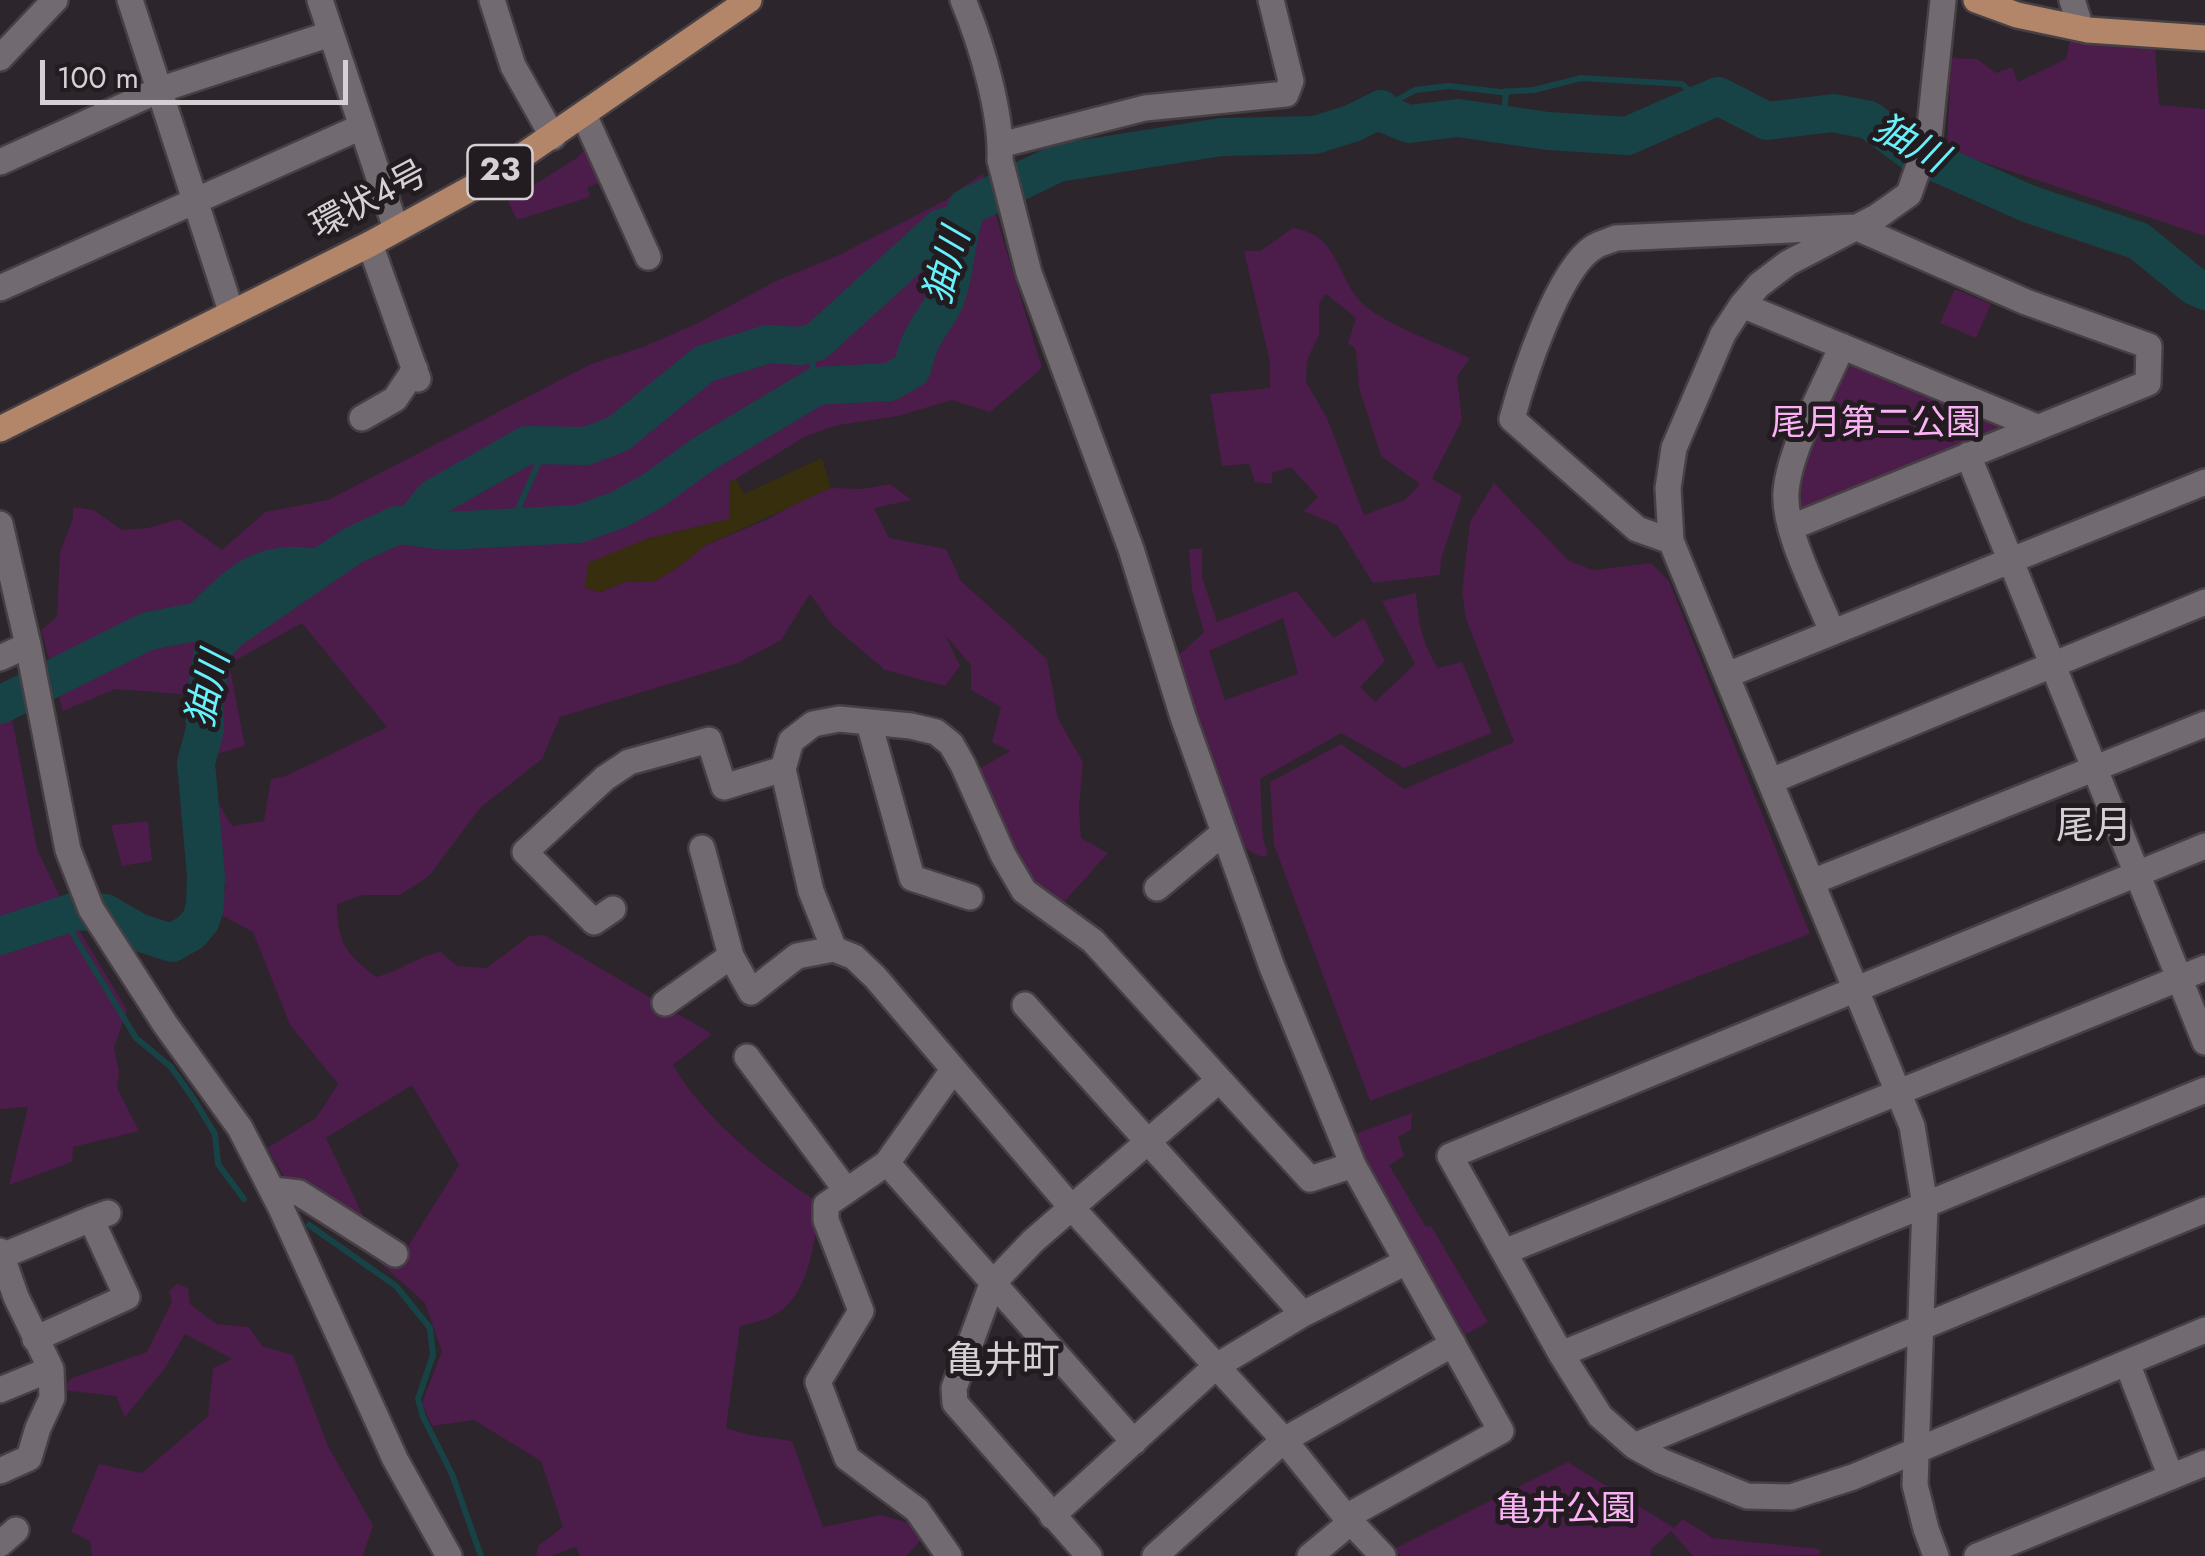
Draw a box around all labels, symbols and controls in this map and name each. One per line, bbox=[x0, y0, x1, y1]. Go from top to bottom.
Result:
scale bar bbox=[45, 40, 352, 102]
text: 100 m bbox=[57, 56, 139, 99]
water label: 㹨川 bbox=[1865, 108, 1953, 184]
road number: 23 bbox=[468, 145, 532, 199]
street label: 環状4号 bbox=[305, 154, 435, 250]
water label: 㹨川 bbox=[918, 224, 982, 310]
park label: 尾月第二公園 bbox=[1771, 405, 1981, 447]
water label: 㹨川 bbox=[180, 648, 242, 732]
district label: 尾月 bbox=[2056, 806, 2132, 852]
district label: 亀井町 bbox=[946, 1341, 1060, 1387]
park label: 亀井公園 bbox=[1496, 1491, 1636, 1533]

